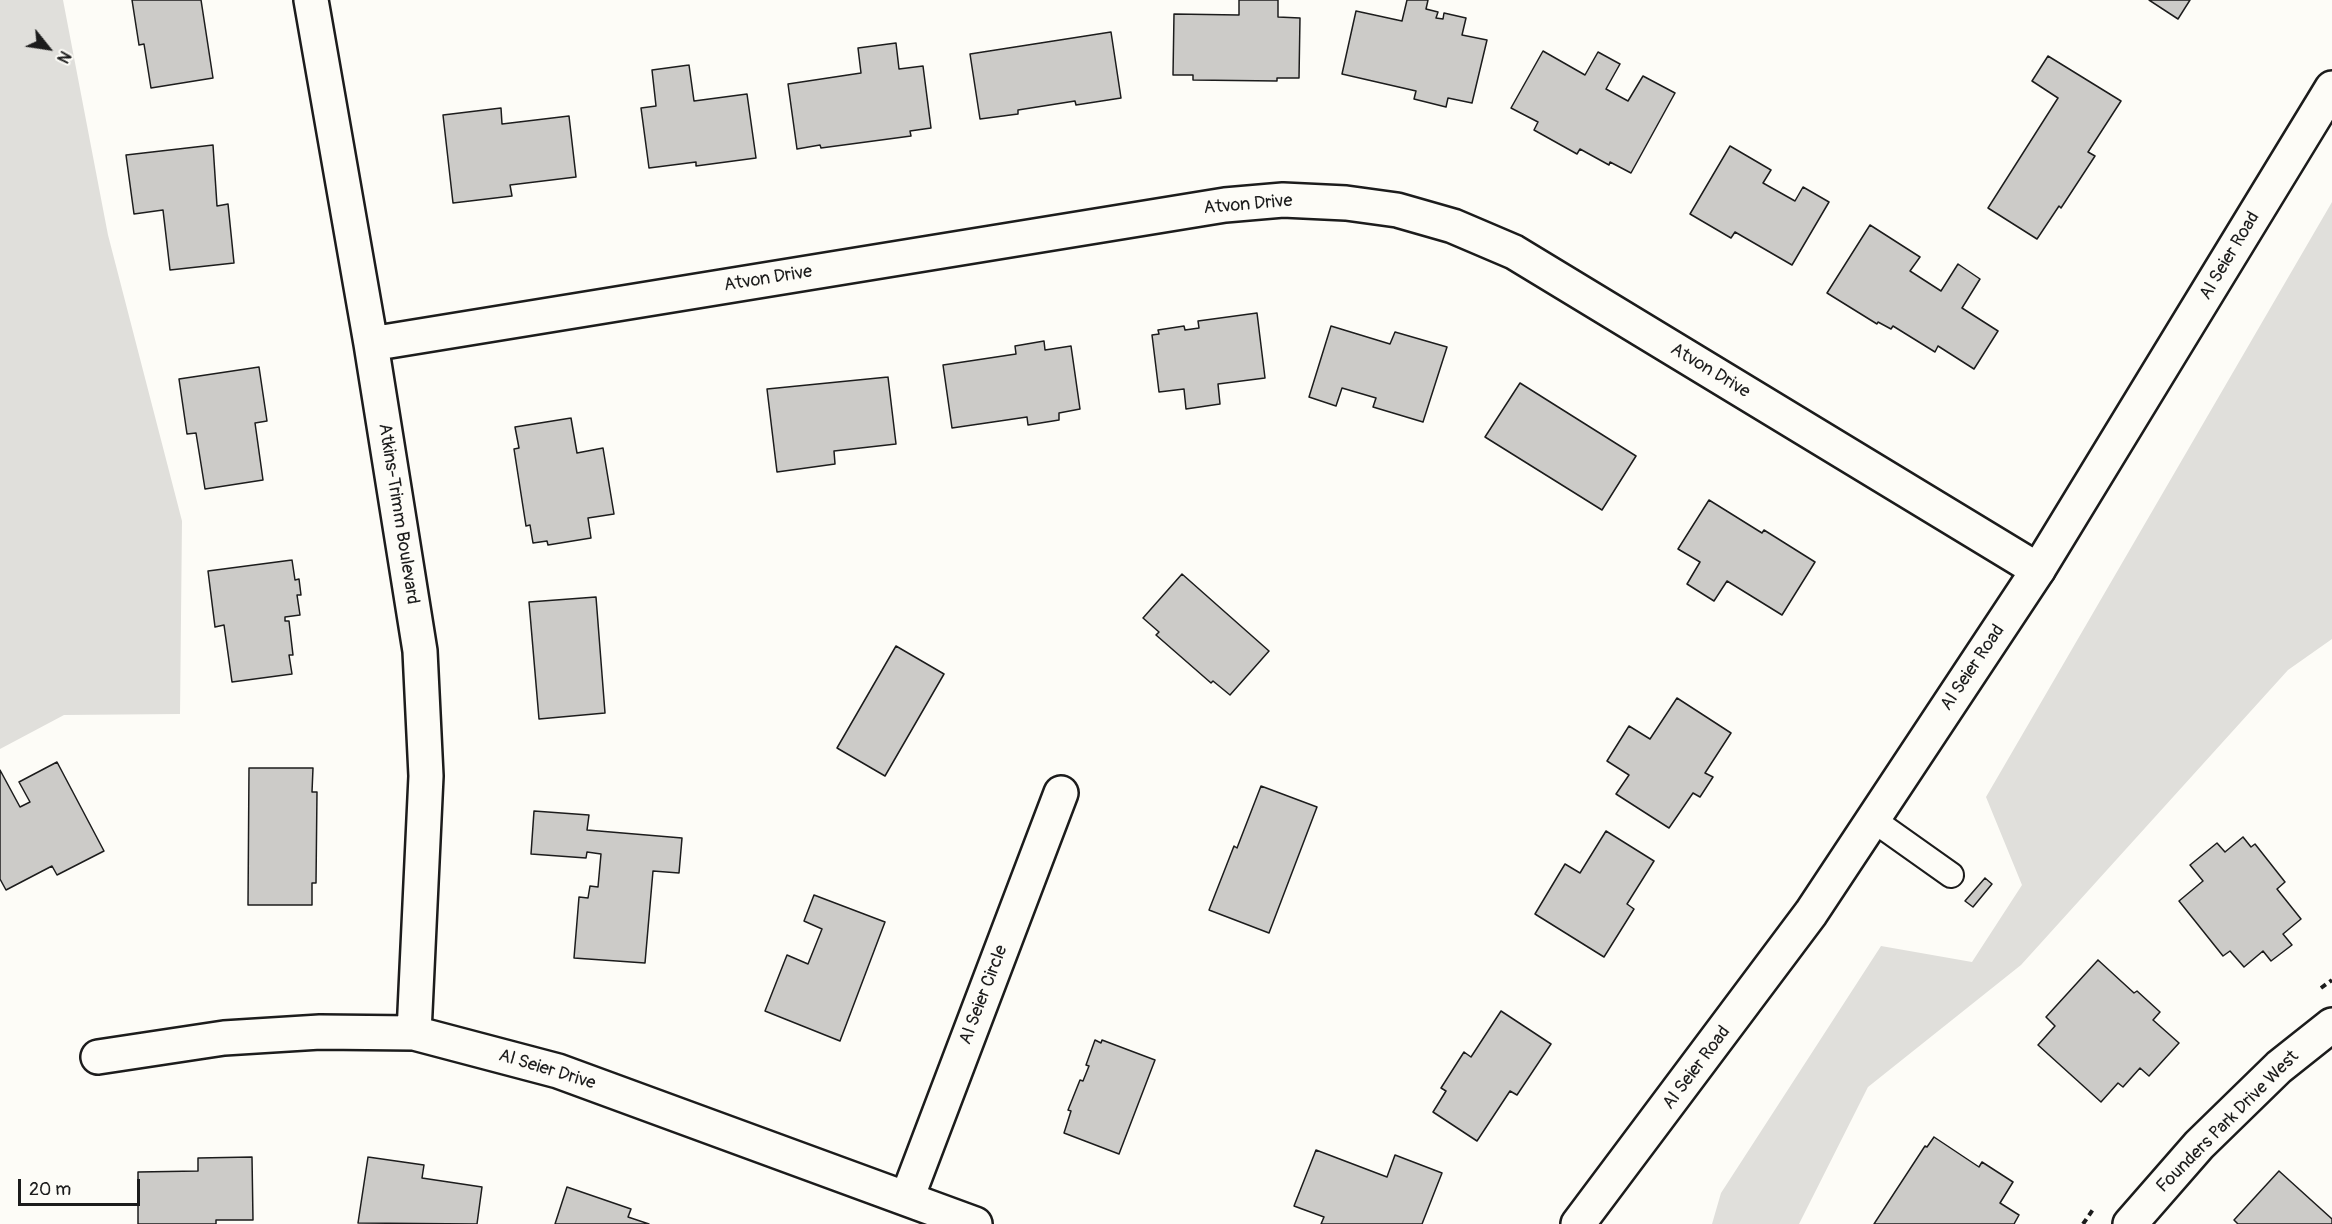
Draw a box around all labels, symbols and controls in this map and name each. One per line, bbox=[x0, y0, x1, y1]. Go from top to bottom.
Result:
north arrow bbox=[18, 18, 78, 78]
text: N bbox=[52, 47, 75, 67]
street label: Atvon Drive bbox=[1203, 190, 1293, 220]
street label: Al Seier Road bbox=[2195, 208, 2265, 304]
street label: Atvon Drive bbox=[722, 261, 814, 297]
street label: Atvon Drive bbox=[1666, 339, 1754, 403]
street label: Atkins-Trimm Boulevard bbox=[373, 422, 423, 606]
street label: Al Seier Road bbox=[1936, 621, 2010, 715]
street label: Al Seier Circle bbox=[955, 942, 1013, 1048]
street label: Al Seier Road bbox=[1659, 1022, 1735, 1114]
street label: Al Seier Drive bbox=[496, 1045, 598, 1095]
street label: Founders Park Drive West bbox=[2152, 1046, 2304, 1198]
scale bar bbox=[21, 1167, 142, 1205]
text: 20 m bbox=[29, 1178, 71, 1201]

